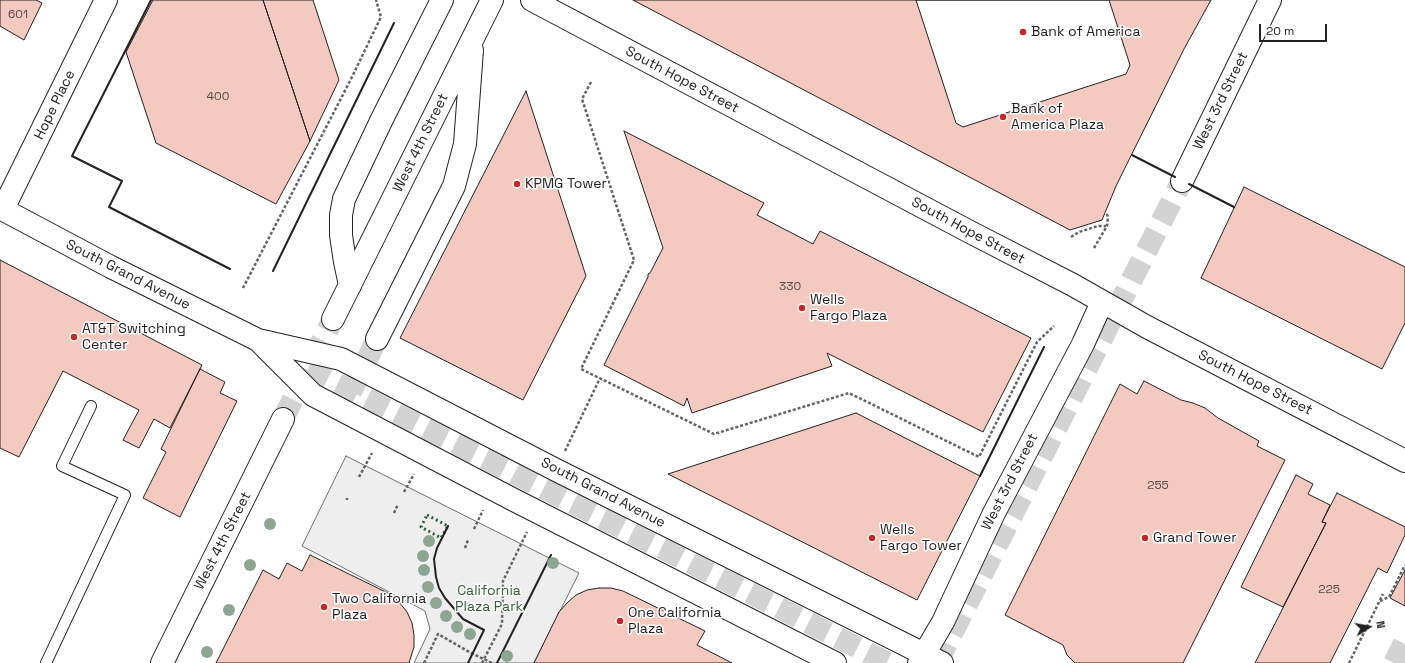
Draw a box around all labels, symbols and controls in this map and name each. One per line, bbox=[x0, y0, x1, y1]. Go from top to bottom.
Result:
house number: 601 bbox=[8, 8, 28, 22]
scale bar bbox=[1261, 16, 1329, 42]
text: 20 m bbox=[1266, 23, 1294, 39]
place label: Bank of America bbox=[1031, 24, 1140, 40]
marker: Bank of America bbox=[1018, 27, 1028, 37]
street label: South Hope Street bbox=[622, 43, 742, 117]
street label: West 3rd Street bbox=[1190, 49, 1252, 153]
street label: Hope Place bbox=[31, 68, 79, 142]
house number: 400 bbox=[207, 90, 229, 104]
street label: West 4th Street bbox=[390, 91, 452, 195]
place label: Bank of America Plaza bbox=[1011, 101, 1104, 134]
marker: Bank of America Plaza bbox=[998, 112, 1008, 122]
place label: KPMG Tower bbox=[525, 176, 607, 192]
marker: KPMG Tower bbox=[512, 179, 522, 189]
street label: South Hope Street bbox=[908, 194, 1028, 268]
street label: South Grand Avenue bbox=[63, 236, 193, 314]
house number: 330 bbox=[779, 280, 801, 294]
place label: Wells Fargo Plaza bbox=[810, 292, 887, 324]
marker: Wells Fargo Plaza bbox=[797, 303, 807, 313]
place label: AT&T Switching Center bbox=[82, 321, 186, 354]
marker: AT&T Switching Center bbox=[69, 332, 79, 342]
street label: South Hope Street bbox=[1195, 347, 1315, 419]
street label: West 3rd Street bbox=[978, 431, 1042, 533]
street label: South Grand Avenue bbox=[538, 454, 668, 532]
house number: 255 bbox=[1147, 479, 1169, 493]
street label: West 4th Street bbox=[191, 489, 255, 593]
place label: Wells Fargo Tower bbox=[880, 522, 962, 554]
place label: Grand Tower bbox=[1153, 530, 1237, 546]
marker: Wells Fargo Tower bbox=[867, 533, 877, 543]
marker: Grand Tower bbox=[1140, 533, 1150, 543]
park label: California Plaza Park bbox=[455, 583, 523, 616]
house number: 225 bbox=[1318, 583, 1340, 597]
place label: Two California Plaza bbox=[332, 591, 426, 624]
marker: Two California Plaza bbox=[319, 602, 329, 612]
place label: One California Plaza bbox=[628, 605, 722, 638]
north arrow bbox=[1349, 607, 1389, 647]
marker: One California Plaza bbox=[615, 616, 625, 626]
text: N bbox=[1373, 620, 1388, 630]

